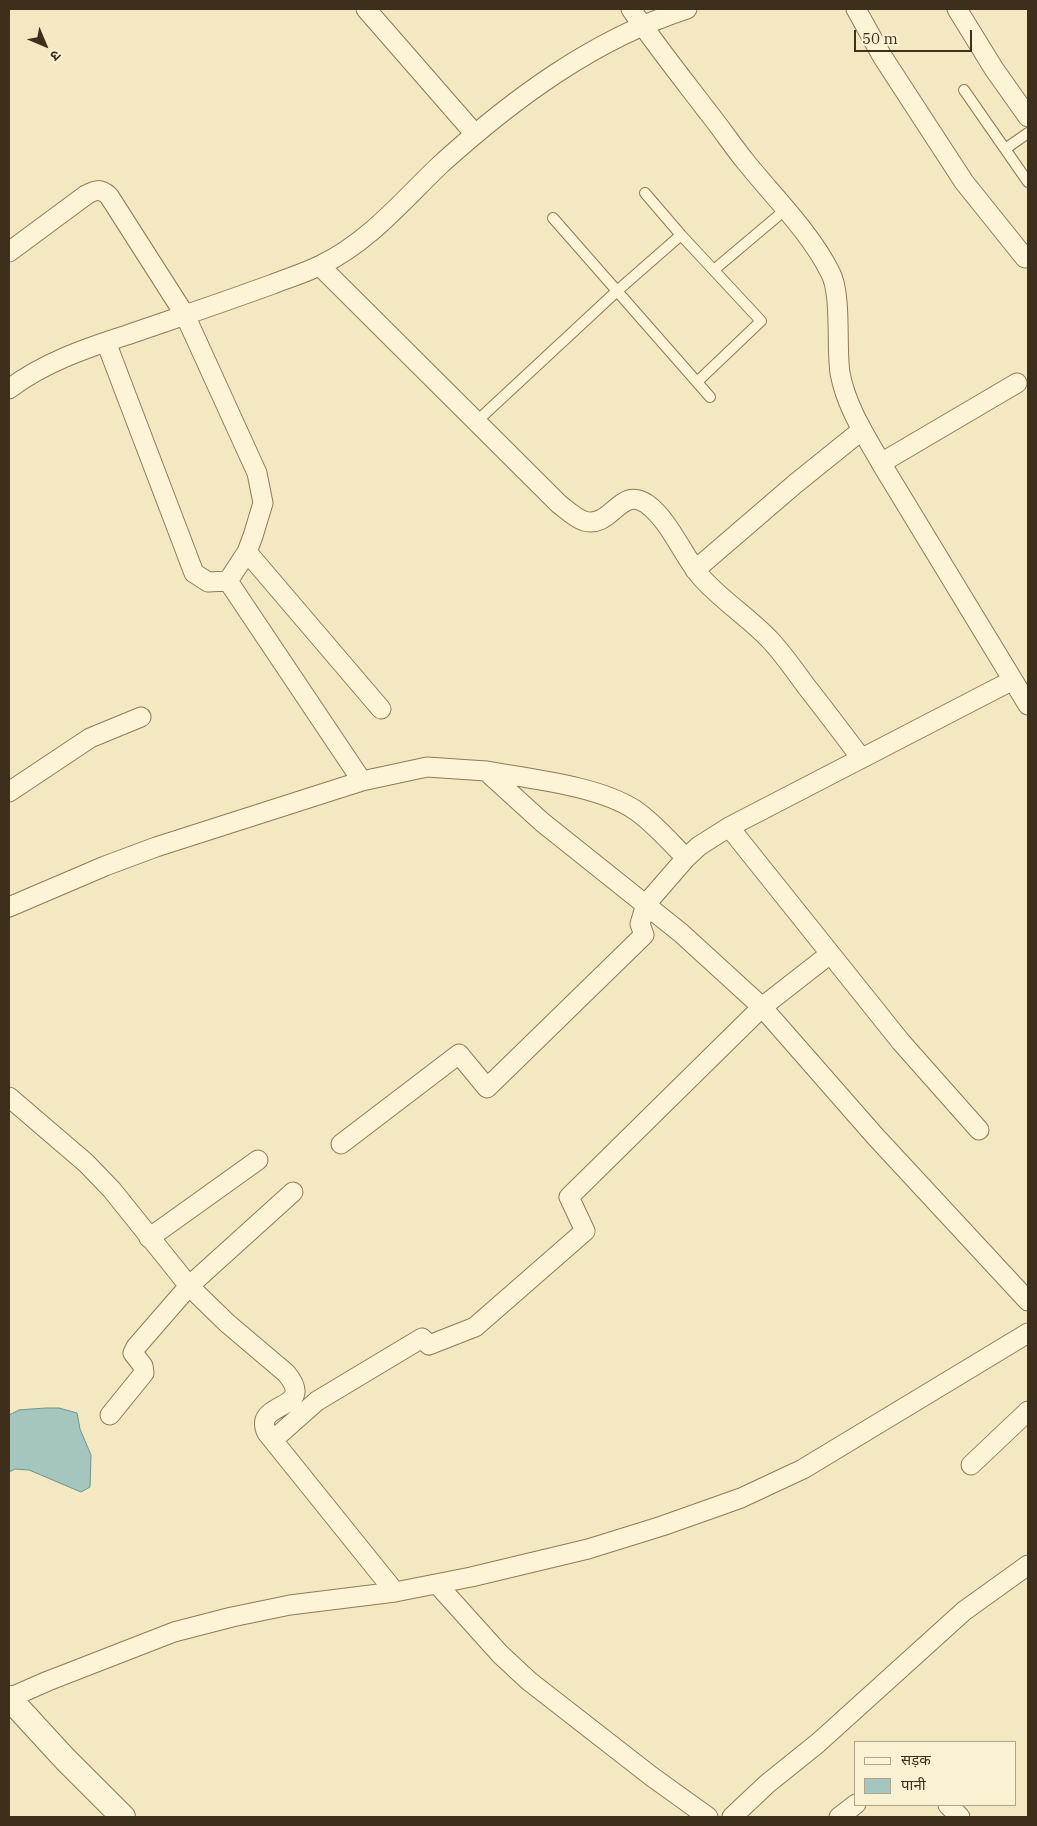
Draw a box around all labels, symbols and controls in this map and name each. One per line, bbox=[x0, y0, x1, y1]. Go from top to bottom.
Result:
north arrow bbox=[20, 20, 70, 70]
scale bar bbox=[857, 20, 974, 52]
text: 50 m bbox=[862, 29, 898, 48]
text: उ bbox=[46, 46, 65, 65]
legend bbox=[854, 1741, 1017, 1806]
text: सड़क bbox=[901, 1750, 931, 1769]
text: पानी bbox=[901, 1775, 926, 1794]

